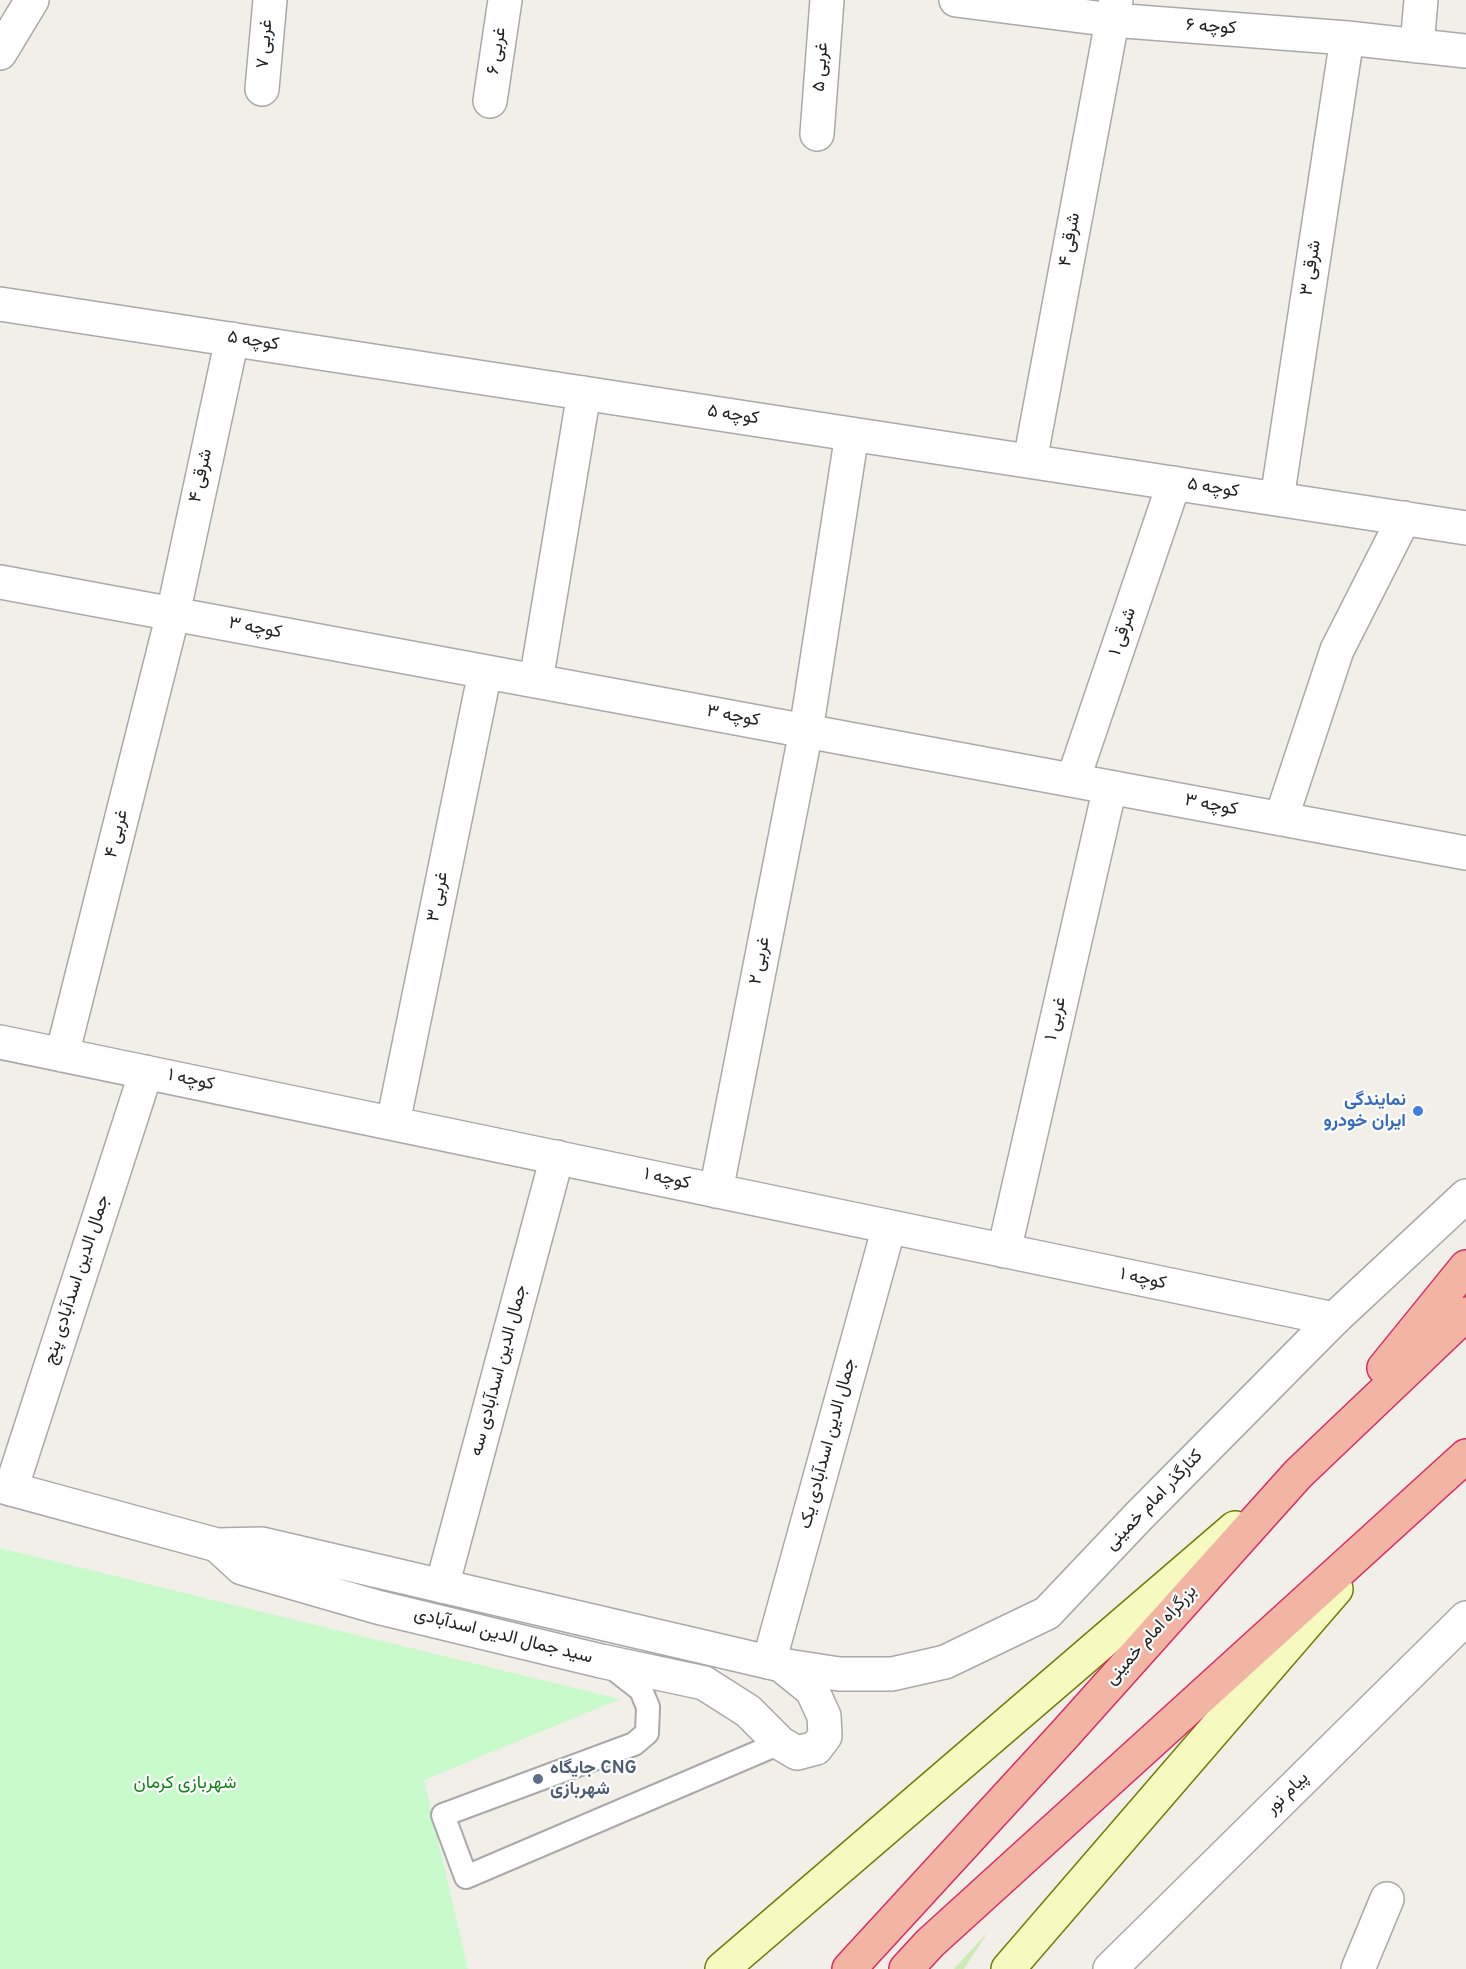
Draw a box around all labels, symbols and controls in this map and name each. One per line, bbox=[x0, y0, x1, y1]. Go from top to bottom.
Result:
street label: کوچه ۶ bbox=[1185, 15, 1237, 41]
street label: غربی ۷ bbox=[253, 18, 279, 70]
street label: غربی ۶ bbox=[484, 26, 512, 76]
street label: غربی ۵ bbox=[810, 42, 834, 92]
street label: شرقی ۴ bbox=[1056, 211, 1086, 269]
street label: شرقی ۳ bbox=[1297, 239, 1327, 297]
street label: کوچه ۵ bbox=[226, 327, 280, 357]
street label: کوچه ۵ bbox=[706, 401, 760, 431]
street label: شرقی ۴ bbox=[186, 447, 218, 505]
street label: کوچه ۵ bbox=[1186, 474, 1240, 504]
street label: شرقی ۱ bbox=[1106, 605, 1142, 659]
street label: کوچه ۳ bbox=[227, 613, 283, 645]
street label: کوچه ۳ bbox=[705, 701, 761, 733]
street label: کوچه ۳ bbox=[1183, 790, 1239, 822]
street label: غربی ۴ bbox=[102, 808, 134, 860]
street label: غربی ۳ bbox=[424, 870, 454, 924]
street label: غربی ۲ bbox=[746, 935, 776, 987]
street label: غربی ۱ bbox=[1042, 995, 1072, 1043]
street label: کوچه ۱ bbox=[166, 1066, 216, 1096]
place label: نمایندگی ایران خودرو bbox=[1323, 1090, 1406, 1132]
marker: نمایندگی ایران خودرو bbox=[1411, 1104, 1425, 1118]
street label: کوچه ۱ bbox=[642, 1165, 692, 1195]
street label: جمال الدین اسدآبادی پنج bbox=[40, 1193, 116, 1367]
street label: کوچه ۱ bbox=[1118, 1265, 1168, 1295]
street label: جمال الدین اسدآبادی سه bbox=[467, 1283, 533, 1459]
street label: جمال الدین اسدآبادی یک bbox=[796, 1356, 862, 1532]
street label: کنارگذر امام خمینی bbox=[1102, 1446, 1208, 1556]
street label: بزرگراه امام خمینی bbox=[1101, 1582, 1203, 1690]
street label: سید جمال الدین اسدآبادی bbox=[412, 1604, 594, 1670]
place label: جایگاه CNG شهربازی bbox=[550, 1758, 637, 1800]
street label: پیام نور bbox=[1262, 1768, 1314, 1820]
marker: جایگاه CNG شهربازی bbox=[531, 1772, 545, 1786]
park label: شهربازی کرمان bbox=[134, 1773, 236, 1795]

